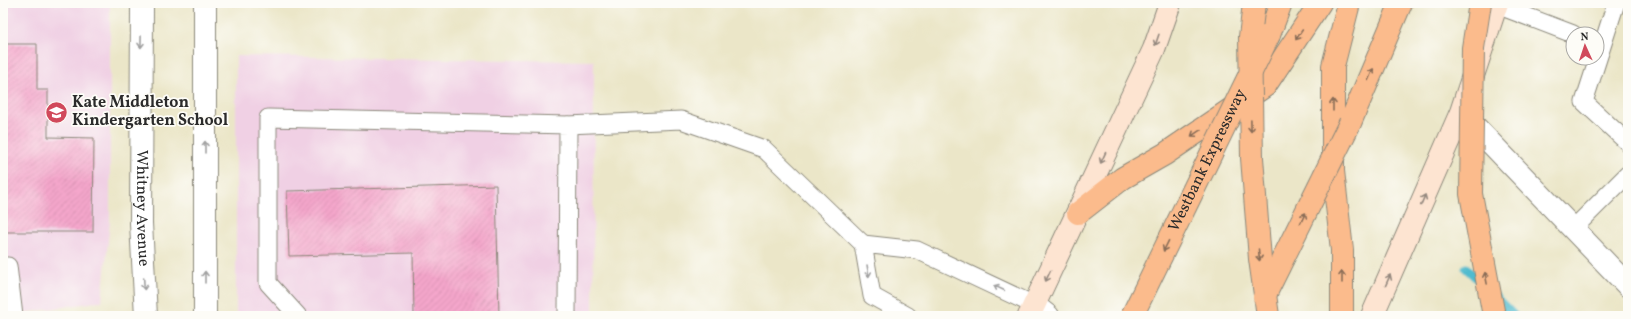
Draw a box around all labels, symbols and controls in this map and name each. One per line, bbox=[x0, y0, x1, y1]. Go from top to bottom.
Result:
north arrow bbox=[1565, 26, 1605, 66]
one-way arrow bbox=[1295, 30, 1303, 41]
text: N bbox=[1580, 30, 1589, 45]
one-way arrow bbox=[1153, 33, 1160, 46]
one-way arrow bbox=[137, 35, 145, 48]
one-way arrow bbox=[1368, 69, 1375, 81]
street label: Westbank Expressway bbox=[1164, 85, 1252, 236]
place label: Kate Middleton Kindergarten School bbox=[72, 92, 229, 132]
school or university icon: Kate Middleton Kindergarten School bbox=[43, 99, 69, 125]
one-way arrow bbox=[1329, 99, 1337, 112]
one-way arrow bbox=[1247, 119, 1255, 132]
one-way arrow bbox=[1191, 129, 1202, 137]
one-way arrow bbox=[201, 141, 209, 154]
street label: Whitney Avenue bbox=[130, 150, 154, 267]
one-way arrow bbox=[1099, 152, 1106, 164]
one-way arrow bbox=[1420, 194, 1427, 206]
one-way arrow bbox=[1300, 213, 1307, 225]
one-way arrow bbox=[1162, 240, 1169, 252]
one-way arrow bbox=[1256, 248, 1263, 261]
one-way arrow bbox=[864, 264, 872, 277]
one-way arrow bbox=[1044, 269, 1051, 281]
one-way arrow bbox=[201, 271, 209, 284]
one-way arrow bbox=[1338, 271, 1346, 284]
one-way arrow bbox=[1482, 272, 1490, 285]
one-way arrow bbox=[1385, 275, 1392, 287]
one-way arrow bbox=[141, 277, 148, 290]
one-way arrow bbox=[993, 284, 1005, 291]

